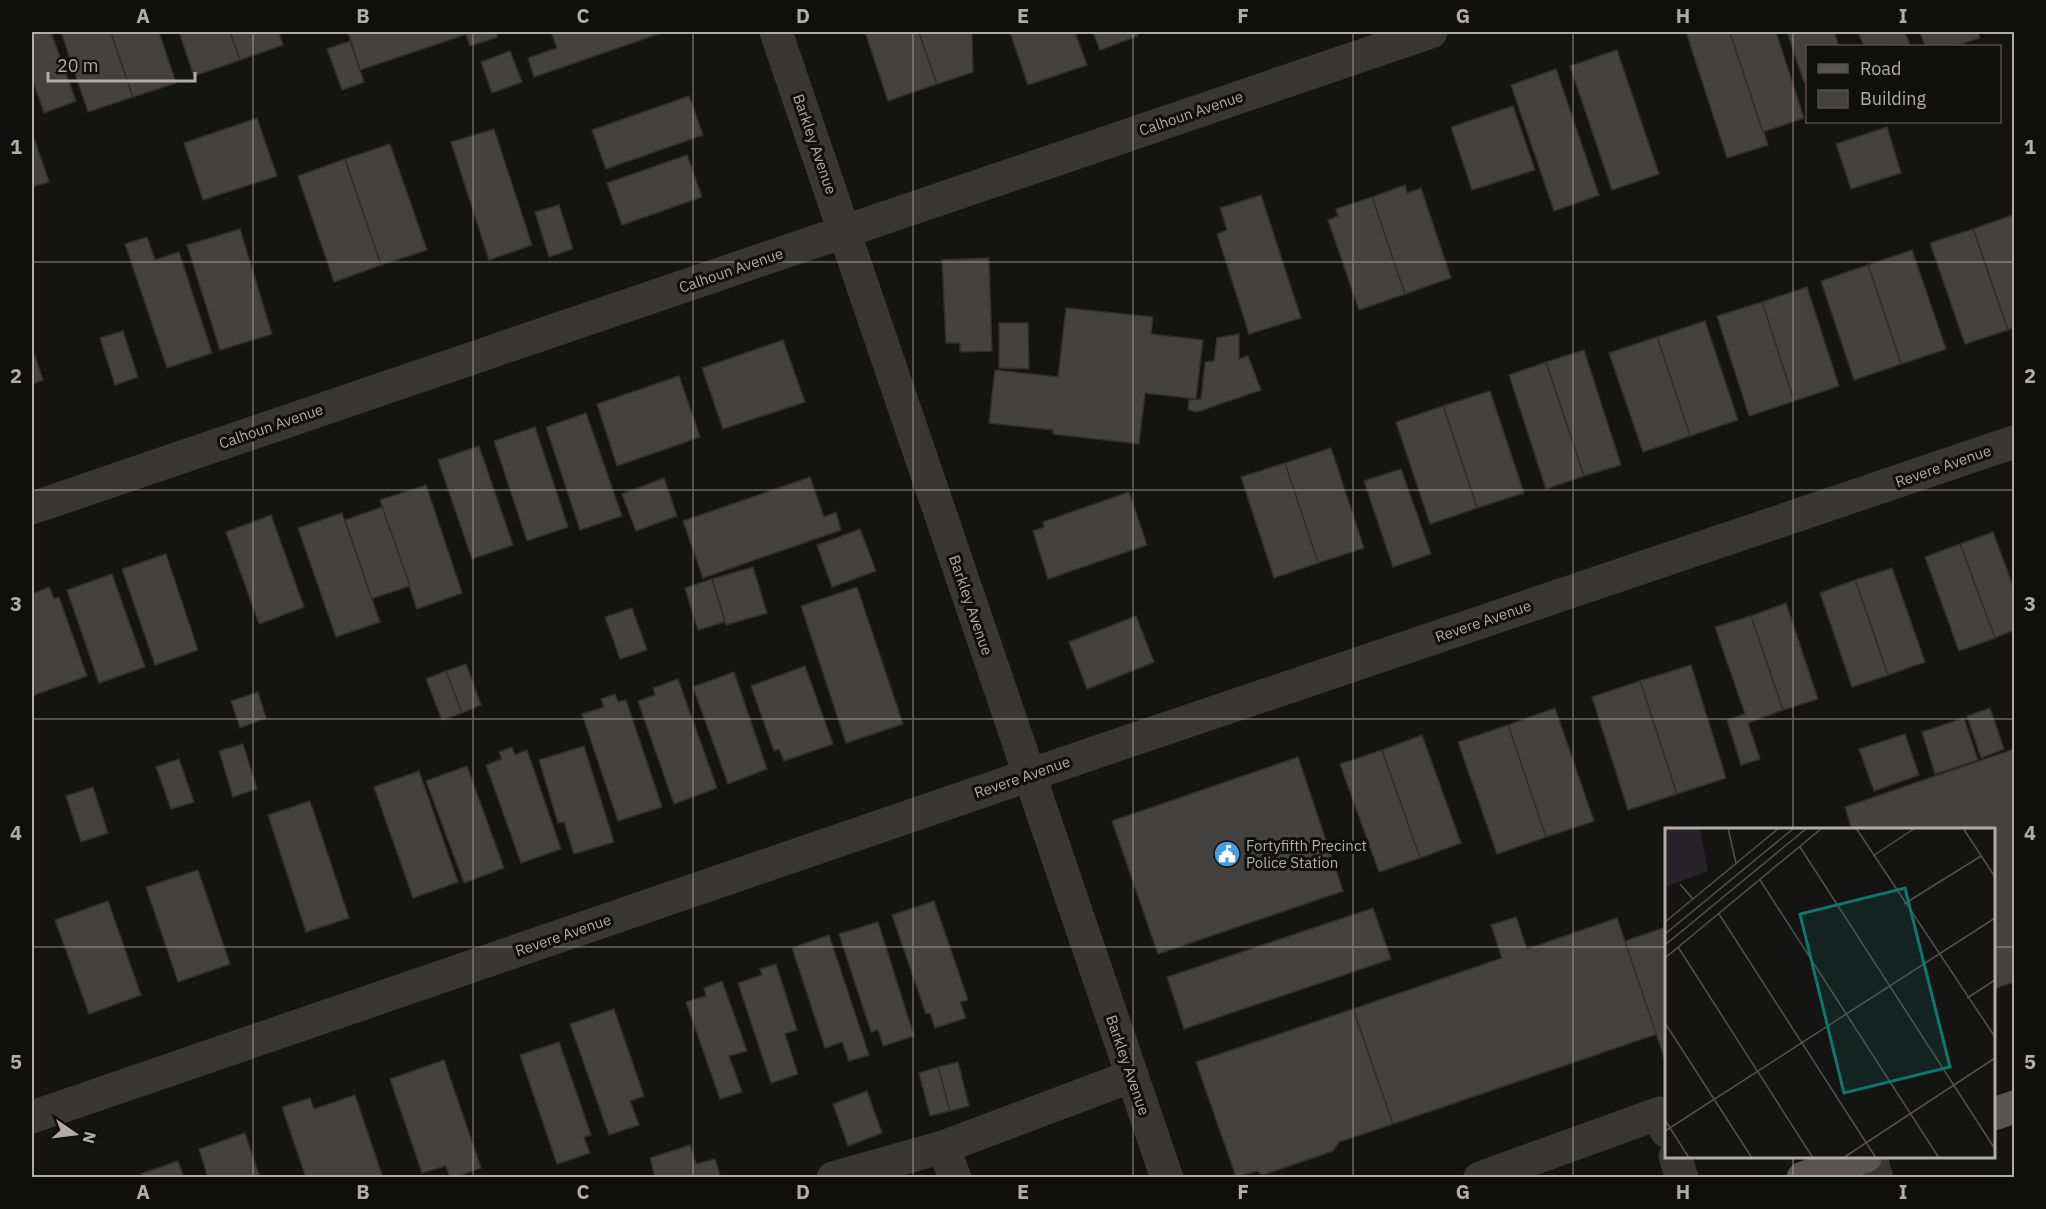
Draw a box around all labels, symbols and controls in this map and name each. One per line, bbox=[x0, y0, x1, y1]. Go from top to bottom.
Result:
text: A bbox=[136, 2, 150, 29]
text: B bbox=[356, 2, 370, 29]
text: C bbox=[576, 2, 590, 29]
text: D bbox=[796, 2, 810, 29]
text: E bbox=[1017, 2, 1029, 29]
text: F bbox=[1237, 2, 1249, 29]
text: G bbox=[1456, 2, 1470, 29]
text: H bbox=[1676, 2, 1690, 29]
text: I bbox=[1899, 2, 1907, 29]
scale bar bbox=[48, 45, 195, 83]
legend bbox=[1806, 45, 2001, 123]
text: 20 m bbox=[57, 54, 99, 77]
text: Road bbox=[1860, 57, 1901, 80]
street label: Calhoun Avenue bbox=[1136, 86, 1246, 140]
text: Building bbox=[1860, 87, 1927, 110]
street label: Barkley Avenue bbox=[789, 91, 841, 197]
text: 1 bbox=[10, 133, 22, 160]
text: 1 bbox=[2024, 133, 2036, 160]
street label: Calhoun Avenue bbox=[676, 243, 786, 297]
text: 2 bbox=[10, 362, 22, 389]
text: 2 bbox=[2024, 362, 2036, 389]
street label: Calhoun Avenue bbox=[216, 399, 326, 453]
street label: Revere Avenue bbox=[1892, 441, 1994, 491]
street label: Barkley Avenue bbox=[945, 552, 997, 658]
text: 3 bbox=[10, 590, 22, 617]
text: 3 bbox=[2024, 590, 2036, 617]
street label: Revere Avenue bbox=[1432, 596, 1534, 646]
street label: Revere Avenue bbox=[971, 752, 1073, 802]
text: 4 bbox=[10, 819, 22, 846]
text: 4 bbox=[2024, 819, 2036, 846]
inset map bbox=[1665, 828, 1995, 1158]
place label: Fortyfifth Precinct Police Station bbox=[1246, 836, 1367, 872]
public building icon: Fortyfifth Precinct Police Station bbox=[1212, 839, 1242, 869]
street label: Revere Avenue bbox=[512, 910, 614, 960]
street label: Barkley Avenue bbox=[1102, 1012, 1154, 1118]
text: 5 bbox=[10, 1048, 22, 1075]
text: 5 bbox=[2024, 1048, 2036, 1075]
north arrow bbox=[45, 1104, 105, 1164]
text: N bbox=[78, 1130, 101, 1146]
text: A bbox=[136, 1178, 150, 1205]
text: B bbox=[356, 1178, 370, 1205]
text: C bbox=[576, 1178, 590, 1205]
text: D bbox=[796, 1178, 810, 1205]
text: E bbox=[1017, 1178, 1029, 1205]
text: F bbox=[1237, 1178, 1249, 1205]
text: G bbox=[1456, 1178, 1470, 1205]
text: H bbox=[1676, 1178, 1690, 1205]
text: I bbox=[1899, 1178, 1907, 1205]

